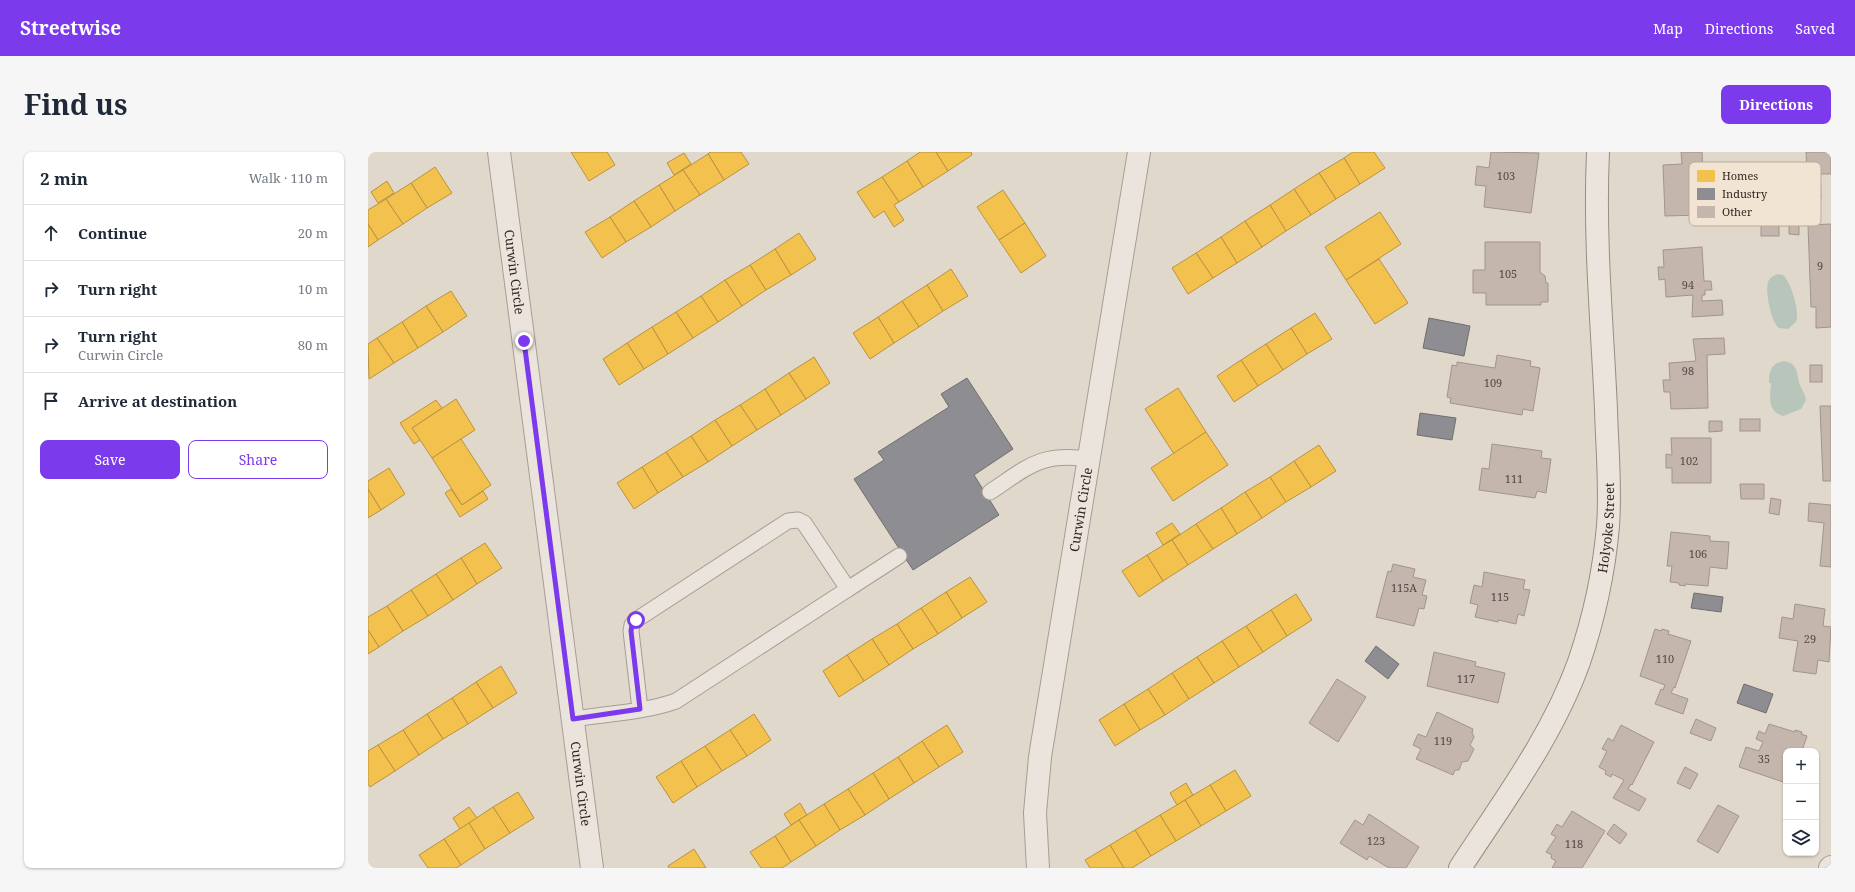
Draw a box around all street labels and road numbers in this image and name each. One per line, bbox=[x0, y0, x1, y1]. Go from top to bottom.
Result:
street label: Curwin Circle bbox=[500, 229, 529, 315]
street label: Curwin Circle bbox=[1065, 466, 1096, 553]
street label: Holyoke Street bbox=[1593, 482, 1618, 574]
street label: Curwin Circle bbox=[567, 740, 595, 827]

